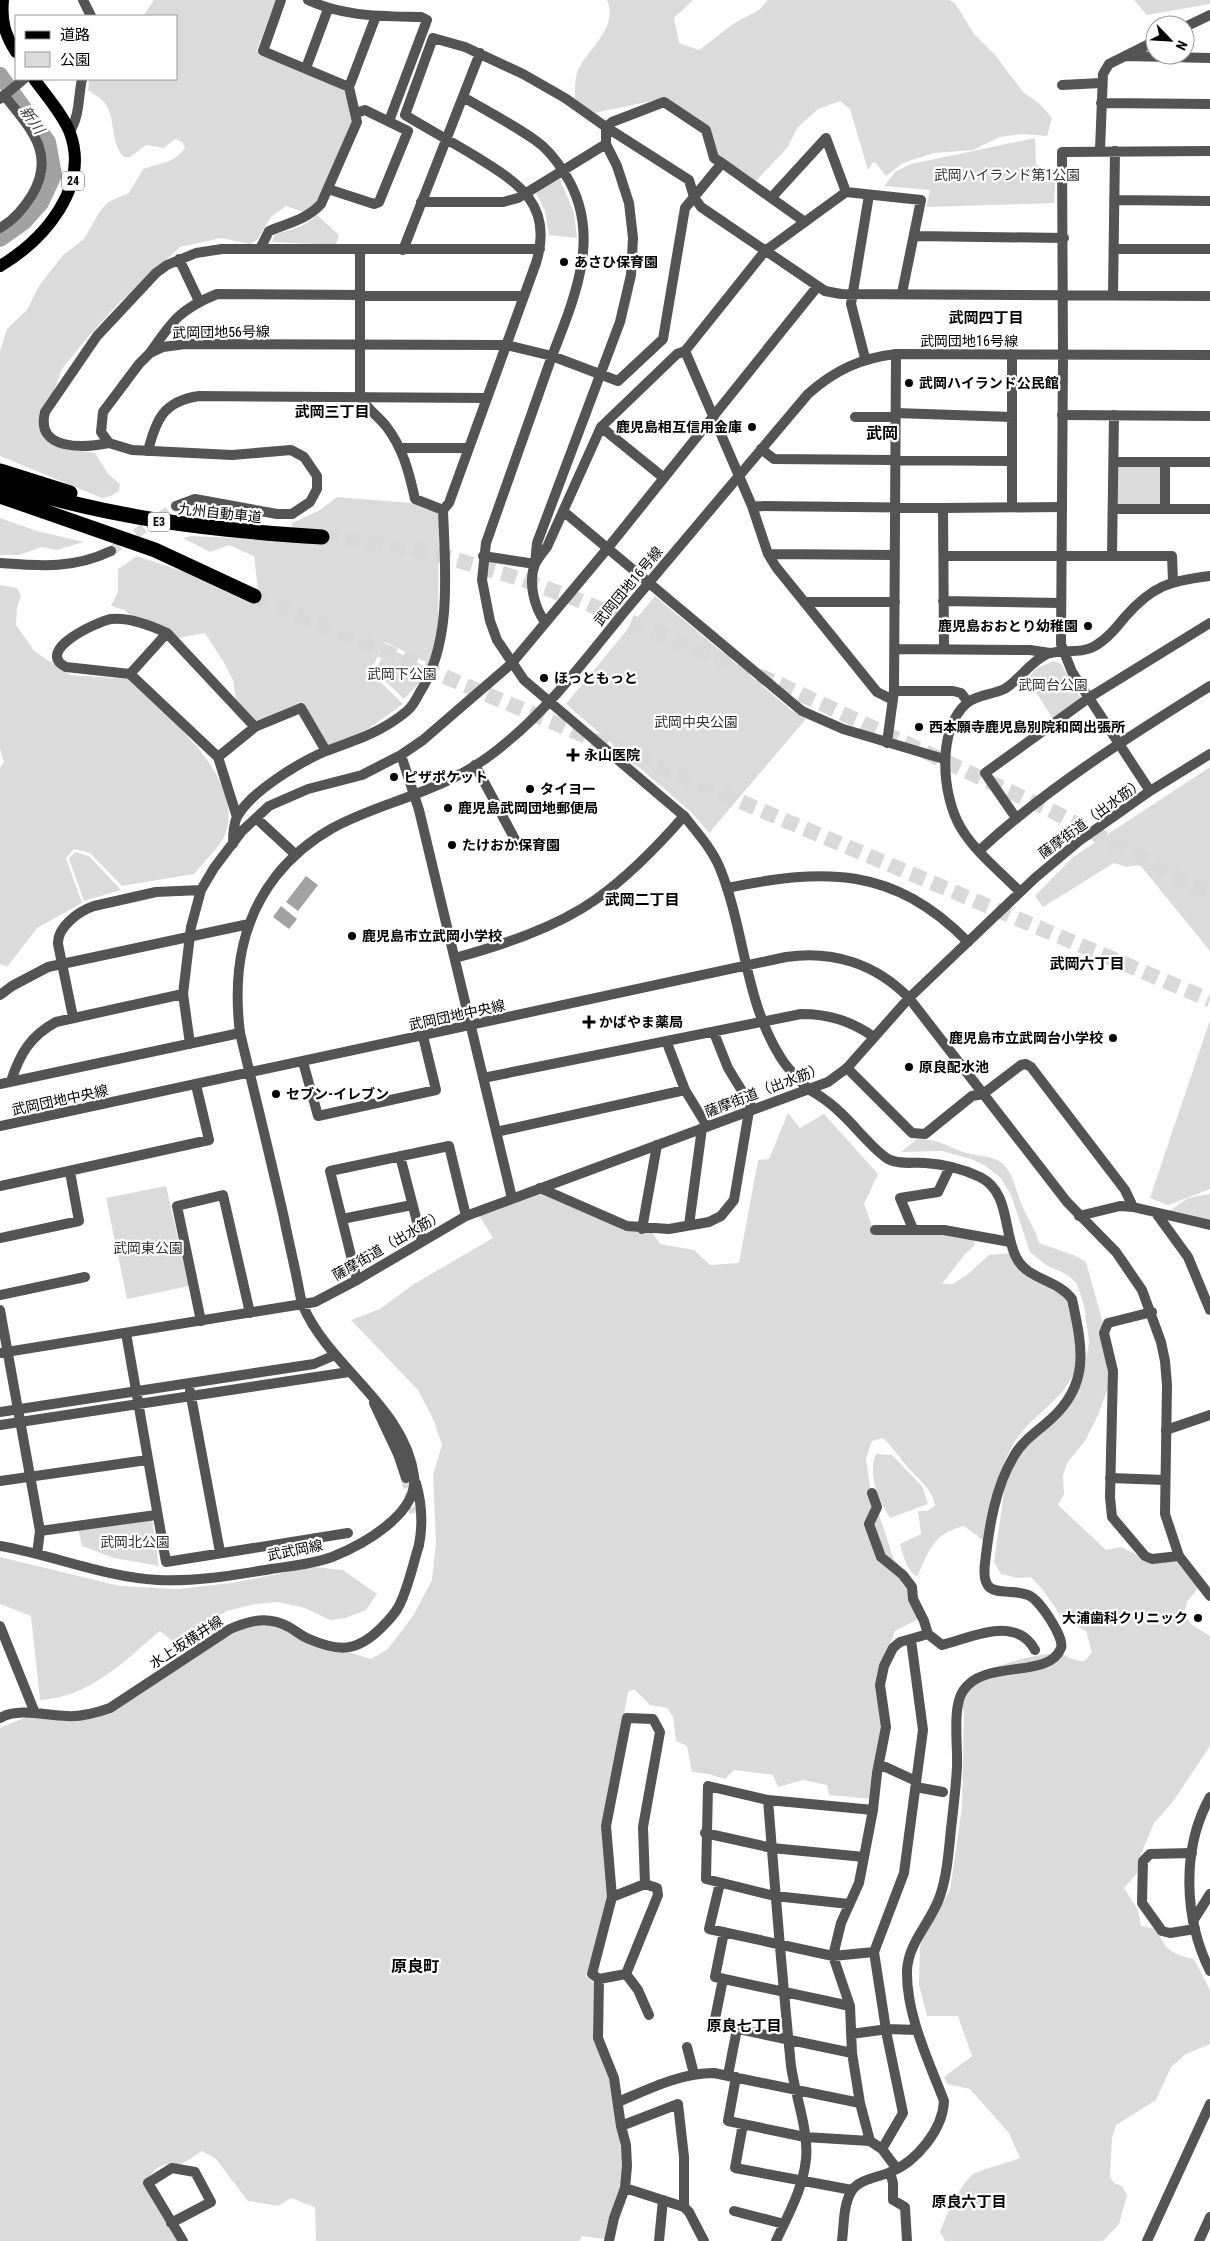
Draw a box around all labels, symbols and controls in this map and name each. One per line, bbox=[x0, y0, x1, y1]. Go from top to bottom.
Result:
legend bbox=[15, 15, 178, 80]
north arrow bbox=[1145, 15, 1195, 65]
text: 道路 bbox=[60, 26, 90, 44]
text: N bbox=[1173, 38, 1191, 53]
text: 公園 bbox=[60, 51, 90, 69]
water label: 新川 bbox=[16, 103, 49, 139]
park label: 武岡ハイランド第1公園 bbox=[934, 167, 1080, 183]
road number: 24 bbox=[62, 172, 84, 190]
place label: あさひ保育園 bbox=[574, 254, 658, 270]
marker: あさひ保育園 bbox=[558, 256, 570, 268]
district label: 武岡四丁目 bbox=[948, 309, 1024, 327]
street label: 武岡団地56号線 bbox=[172, 323, 270, 341]
street label: 武岡団地16号線 bbox=[920, 333, 1018, 349]
place label: 武岡ハイランド公民館 bbox=[919, 375, 1059, 391]
marker: 武岡ハイランド公民館 bbox=[903, 377, 915, 389]
district label: 武岡三丁目 bbox=[294, 403, 370, 421]
place label: 鹿児島相互信用金庫 bbox=[616, 419, 742, 435]
marker: 鹿児島相互信用金庫 bbox=[746, 421, 758, 433]
district label: 武岡 bbox=[866, 424, 898, 443]
street label: 九州自動車道 bbox=[177, 501, 263, 525]
road number: E3 bbox=[148, 512, 170, 532]
street label: 武岡団地16号線 bbox=[590, 543, 666, 629]
place label: 鹿児島おおとり幼稚園 bbox=[938, 618, 1078, 634]
marker: 鹿児島おおとり幼稚園 bbox=[1082, 620, 1094, 632]
park label: 武岡下公園 bbox=[367, 666, 437, 682]
place label: ほっともっと bbox=[554, 670, 638, 686]
marker: ほっともっと bbox=[538, 672, 550, 684]
park label: 武岡台公園 bbox=[1018, 677, 1088, 693]
park label: 武岡中央公園 bbox=[654, 714, 738, 730]
place label: 西本願寺鹿児島別院和岡出張所 bbox=[929, 719, 1125, 735]
marker: 西本願寺鹿児島別院和岡出張所 bbox=[913, 721, 925, 733]
place label: 永山医院 bbox=[584, 747, 640, 763]
marker: 永山医院 bbox=[566, 748, 580, 762]
place label: ピザポケット bbox=[404, 769, 488, 785]
marker: ピザポケット bbox=[388, 771, 400, 783]
street label: 薩摩街道（出水筋） bbox=[1035, 774, 1147, 862]
place label: タイヨー bbox=[540, 781, 596, 797]
marker: タイヨー bbox=[524, 783, 536, 795]
place label: 鹿児島武岡団地郵便局 bbox=[458, 800, 598, 816]
marker: 鹿児島武岡団地郵便局 bbox=[442, 802, 454, 814]
place label: たけおか保育園 bbox=[462, 837, 560, 853]
marker: たけおか保育園 bbox=[446, 839, 458, 851]
district label: 武岡二丁目 bbox=[604, 891, 680, 909]
place label: 鹿児島市立武岡小学校 bbox=[362, 928, 502, 944]
marker: 鹿児島市立武岡小学校 bbox=[346, 930, 358, 942]
district label: 武岡六丁目 bbox=[1049, 955, 1125, 973]
street label: 武岡団地中央線 bbox=[407, 997, 507, 1033]
place label: かばやま薬局 bbox=[599, 1014, 683, 1030]
marker: かばやま薬局 bbox=[583, 1016, 595, 1028]
place label: 鹿児島市立武岡台小学校 bbox=[949, 1030, 1103, 1046]
marker: 鹿児島市立武岡台小学校 bbox=[1107, 1032, 1119, 1044]
place label: 原良配水池 bbox=[919, 1059, 989, 1075]
street label: 薩摩街道（出水筋） bbox=[702, 1060, 826, 1120]
marker: 原良配水池 bbox=[903, 1061, 915, 1073]
street label: 武岡団地中央線 bbox=[10, 1082, 110, 1118]
place label: セブン-イレブン bbox=[286, 1086, 389, 1102]
marker: セブン-イレブン bbox=[270, 1088, 282, 1100]
street label: 薩摩街道（出水筋） bbox=[329, 1207, 447, 1283]
park label: 武岡東公園 bbox=[113, 1240, 183, 1256]
park label: 武岡北公園 bbox=[100, 1534, 170, 1550]
street label: 武武岡線 bbox=[266, 1537, 324, 1563]
place label: 大浦歯科クリニック bbox=[1062, 1610, 1188, 1626]
street label: 水上坂横井線 bbox=[146, 1612, 226, 1672]
marker: 大浦歯科クリニック bbox=[1192, 1612, 1204, 1624]
district label: 原良町 bbox=[391, 1957, 439, 1976]
district label: 原良七丁目 bbox=[706, 2017, 782, 2035]
district label: 原良六丁目 bbox=[931, 2193, 1007, 2211]

